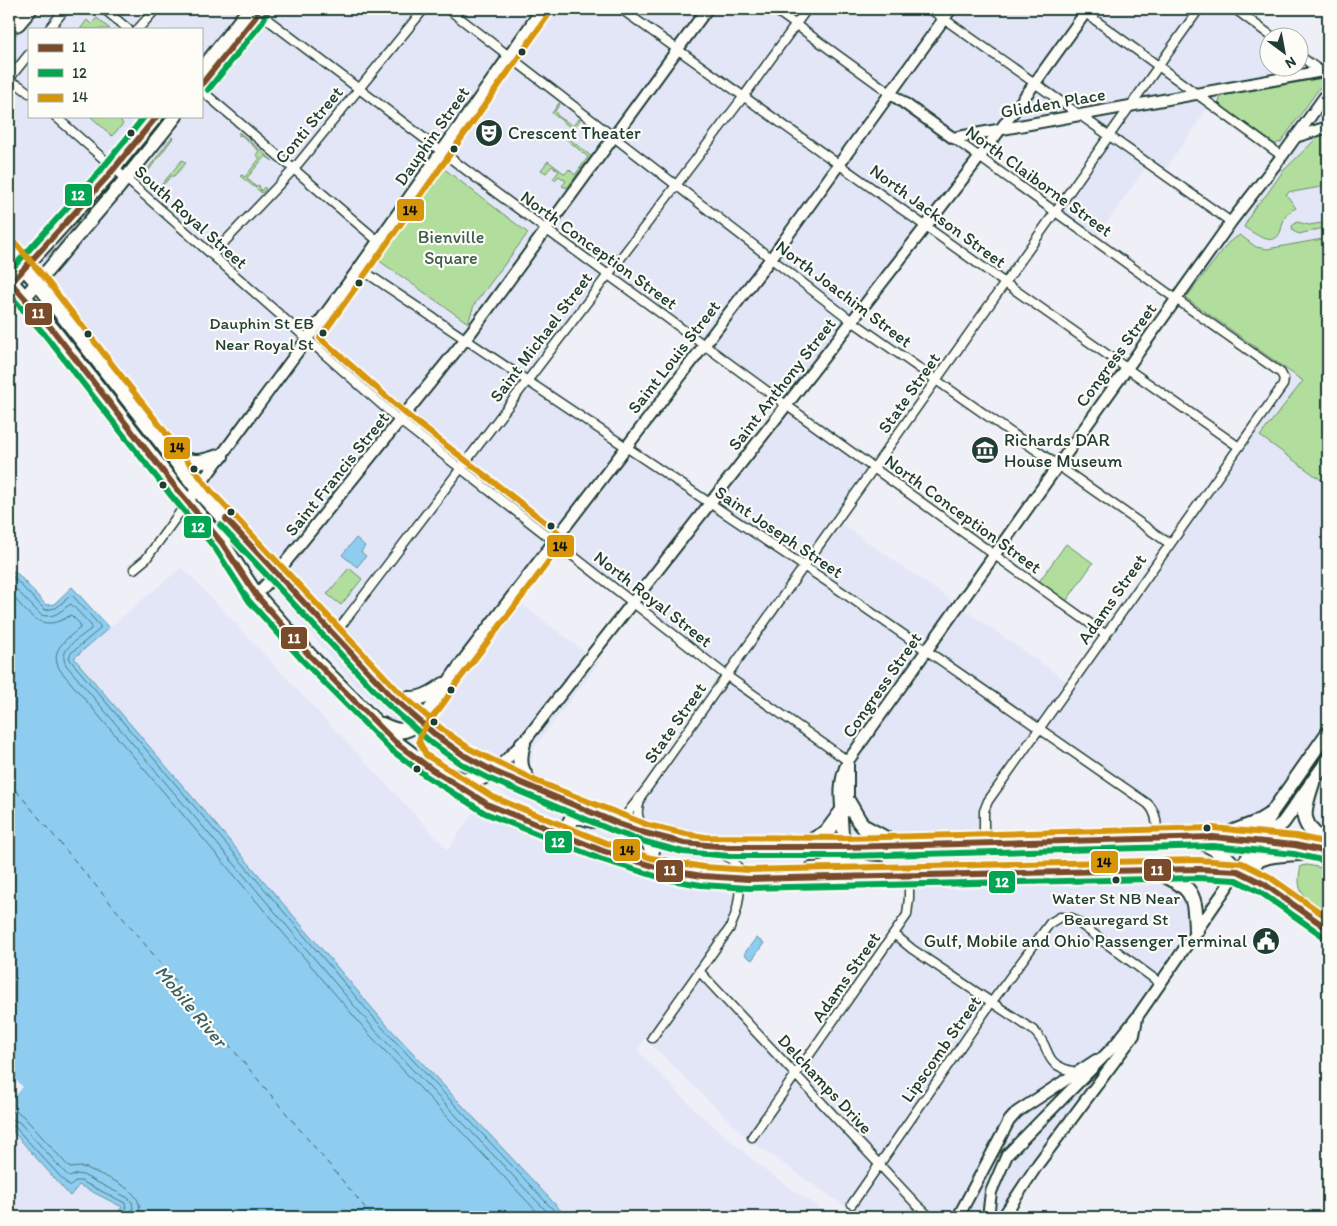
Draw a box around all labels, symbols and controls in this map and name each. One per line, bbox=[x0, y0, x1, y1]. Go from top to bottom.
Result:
legend bbox=[28, 28, 202, 118]
north arrow bbox=[1260, 28, 1310, 78]
text: 11 bbox=[72, 38, 86, 56]
unlabelled marker bbox=[517, 47, 527, 57]
text: N bbox=[1282, 53, 1299, 72]
text: 12 bbox=[72, 64, 87, 82]
street label: Conti Street bbox=[270, 82, 348, 168]
street label: Dauphin Street bbox=[390, 82, 474, 190]
street label: Glidden Place bbox=[999, 83, 1107, 123]
text: 14 bbox=[72, 88, 88, 106]
theatre icon: Crescent Theater bbox=[474, 118, 504, 148]
street label: North Claiborne Street bbox=[961, 120, 1117, 242]
place label: Crescent Theater bbox=[508, 122, 641, 144]
unlabelled marker bbox=[126, 128, 136, 138]
unlabelled marker bbox=[449, 144, 459, 154]
street label: North Jackson Street bbox=[866, 159, 1011, 273]
street label: South Royal Street bbox=[130, 160, 252, 274]
line badge: 12 bbox=[64, 183, 93, 207]
street label: North Conception Street bbox=[516, 186, 682, 314]
text: 12 bbox=[71, 187, 86, 204]
line badge: 14 bbox=[396, 198, 425, 222]
text: 14 bbox=[403, 202, 418, 219]
park label: Bienville Square bbox=[418, 226, 484, 269]
street label: North Joachim Street bbox=[772, 236, 917, 353]
street label: Saint Michael Street bbox=[485, 267, 597, 406]
unlabelled marker bbox=[354, 278, 364, 288]
street label: Saint Louis Street bbox=[623, 296, 725, 418]
street label: Congress Street bbox=[1071, 298, 1161, 412]
line badge: 11 bbox=[24, 302, 53, 326]
text: 11 bbox=[32, 305, 45, 322]
place label: Dauphin St EB Near Royal St bbox=[209, 313, 314, 354]
street label: Saint Anthony Street bbox=[723, 313, 841, 455]
marker: Dauphin St EB Near Royal St bbox=[318, 328, 328, 338]
unlabelled marker bbox=[83, 329, 93, 339]
street label: State Street bbox=[873, 348, 945, 438]
street label: Saint Francis Street bbox=[280, 407, 394, 541]
place label: Richards DAR House Museum bbox=[1004, 429, 1122, 472]
museum icon: Richards DAR House Museum bbox=[970, 435, 1000, 465]
line badge: 14 bbox=[163, 436, 191, 460]
text: 14 bbox=[170, 439, 185, 456]
street label: North Conception Street bbox=[880, 450, 1046, 578]
unlabelled marker bbox=[189, 464, 199, 474]
unlabelled marker bbox=[158, 480, 168, 490]
street label: Saint Joseph Street bbox=[711, 481, 847, 583]
unlabelled marker bbox=[226, 507, 236, 517]
line badge: 12 bbox=[183, 515, 212, 539]
text: 12 bbox=[191, 519, 206, 536]
unlabelled marker bbox=[546, 521, 556, 531]
line badge: 14 bbox=[546, 534, 575, 558]
text: 14 bbox=[553, 538, 568, 555]
street label: North Royal Street bbox=[589, 546, 717, 652]
street label: Adams Street bbox=[1073, 549, 1151, 648]
line badge: 11 bbox=[280, 626, 308, 650]
street label: Congress Street bbox=[837, 628, 927, 742]
text: 11 bbox=[288, 630, 301, 647]
street label: State Street bbox=[639, 678, 711, 768]
unlabelled marker bbox=[446, 685, 456, 695]
unlabelled marker bbox=[429, 717, 439, 727]
unlabelled marker bbox=[412, 764, 422, 774]
unlabelled marker bbox=[1202, 823, 1212, 833]
line badge: 12 bbox=[544, 830, 573, 854]
text: 12 bbox=[551, 834, 566, 851]
line badge: 14 bbox=[612, 838, 641, 862]
text: 14 bbox=[620, 842, 635, 859]
line badge: 14 bbox=[1090, 850, 1119, 874]
text: 14 bbox=[1097, 854, 1112, 871]
line badge: 11 bbox=[1143, 858, 1172, 882]
line badge: 11 bbox=[655, 859, 684, 883]
text: 11 bbox=[664, 862, 677, 879]
text: 11 bbox=[1151, 862, 1164, 879]
line badge: 12 bbox=[988, 870, 1016, 894]
text: 12 bbox=[995, 874, 1010, 891]
marker: Water St NB Near Beauregard St bbox=[1111, 875, 1121, 885]
place label: Water St NB Near Beauregard St bbox=[1052, 888, 1180, 929]
public building icon: Gulf, Mobile and Ohio Passenger Terminal bbox=[1251, 926, 1281, 956]
street label: Adams Street bbox=[807, 927, 885, 1026]
place label: Gulf, Mobile and Ohio Passenger Terminal bbox=[924, 930, 1247, 952]
water label: Mobile River bbox=[150, 960, 234, 1054]
street label: Lipscomb Street bbox=[896, 991, 986, 1107]
street label: Delchamps Drive bbox=[773, 1029, 877, 1139]

